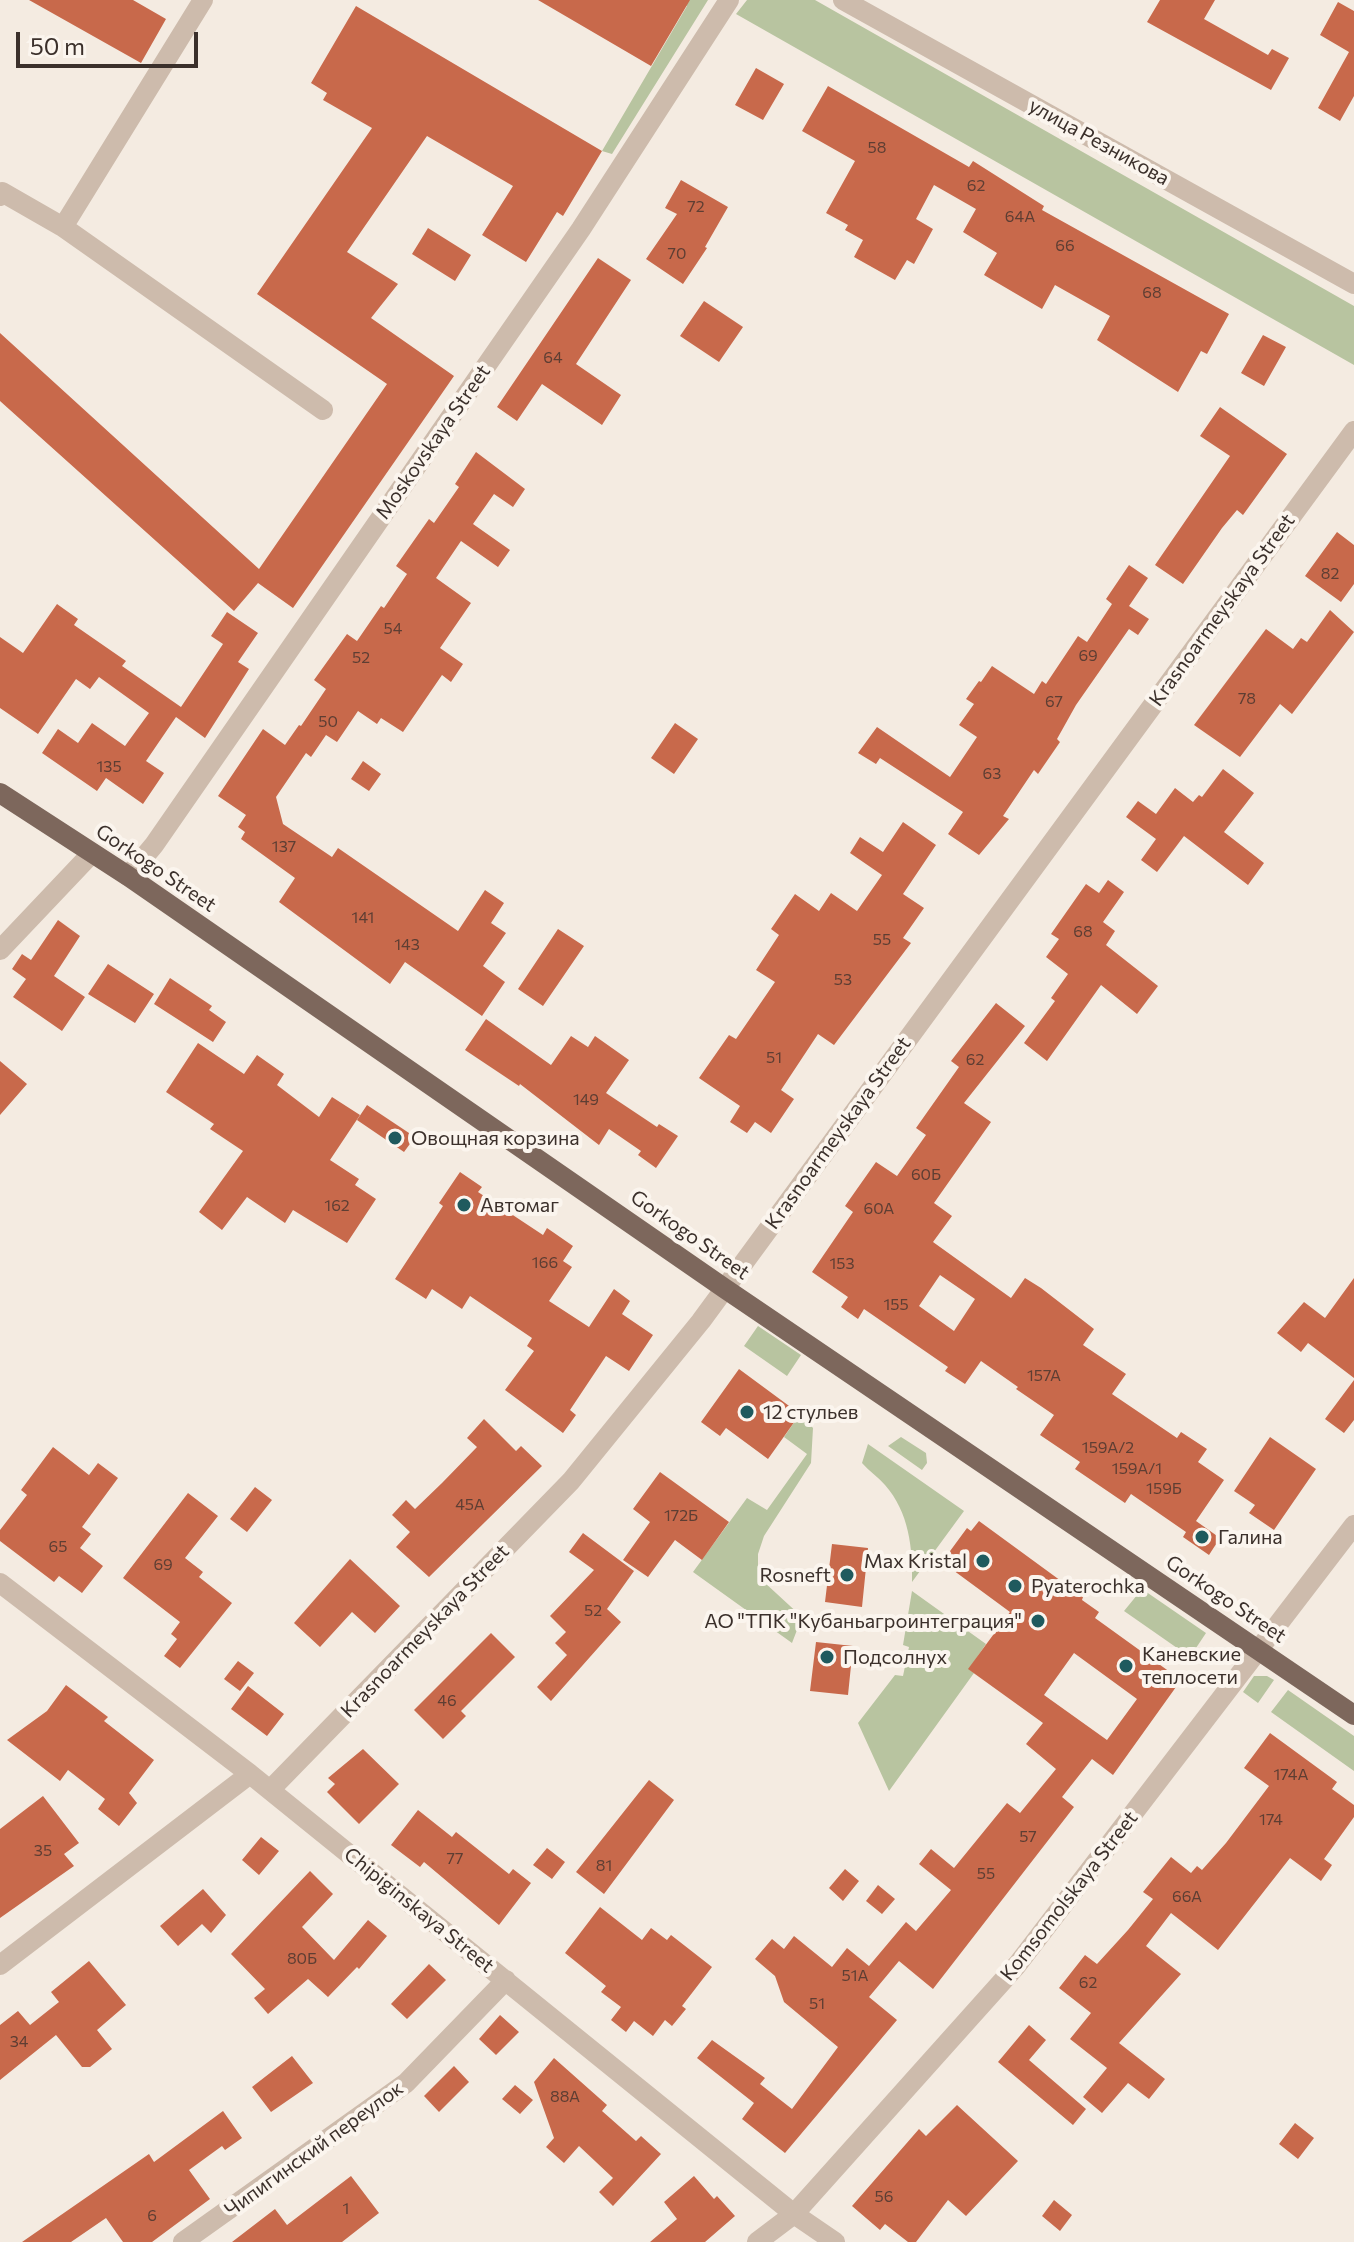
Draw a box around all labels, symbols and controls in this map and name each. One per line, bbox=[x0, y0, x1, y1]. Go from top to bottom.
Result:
scale bar bbox=[20, 16, 202, 66]
text: 50 m bbox=[30, 31, 85, 60]
street label: улица Резникова bbox=[1025, 93, 1173, 191]
house number: 58 bbox=[868, 138, 886, 158]
house number: 62 bbox=[967, 176, 985, 196]
house number: 72 bbox=[687, 197, 705, 217]
house number: 64А bbox=[1005, 207, 1035, 227]
house number: 66 bbox=[1055, 236, 1075, 256]
house number: 70 bbox=[668, 244, 686, 264]
house number: 68 bbox=[1142, 283, 1162, 303]
house number: 64 bbox=[543, 348, 563, 368]
street label: Moskovskaya Street bbox=[371, 360, 495, 524]
street label: Krasnoarmeyskaya Street bbox=[1144, 509, 1300, 711]
house number: 82 bbox=[1321, 564, 1339, 584]
house number: 54 bbox=[384, 619, 402, 639]
house number: 69 bbox=[1078, 646, 1098, 666]
house number: 52 bbox=[352, 648, 370, 668]
house number: 78 bbox=[1238, 689, 1256, 709]
house number: 67 bbox=[1045, 692, 1063, 712]
house number: 50 bbox=[318, 712, 338, 732]
house number: 135 bbox=[96, 757, 122, 777]
house number: 63 bbox=[983, 764, 1001, 784]
street label: Gorkogo Street bbox=[91, 819, 221, 917]
house number: 137 bbox=[272, 837, 296, 857]
house number: 141 bbox=[352, 908, 374, 928]
house number: 68 bbox=[1073, 922, 1093, 942]
house number: 55 bbox=[873, 930, 891, 950]
house number: 143 bbox=[394, 935, 420, 955]
house number: 53 bbox=[834, 970, 852, 990]
street label: Krasnoarmeyskaya Street bbox=[760, 1032, 916, 1234]
house number: 51 bbox=[766, 1048, 782, 1068]
house number: 62 bbox=[966, 1050, 984, 1070]
house number: 149 bbox=[573, 1090, 599, 1110]
place label: Овощная корзина bbox=[411, 1126, 580, 1150]
marker: Овощная корзина bbox=[386, 1129, 404, 1147]
house number: 60Б bbox=[911, 1165, 941, 1185]
street label: Gorkogo Street bbox=[626, 1185, 754, 1285]
place label: Автомаг bbox=[480, 1193, 559, 1217]
house number: 162 bbox=[324, 1196, 350, 1216]
marker: Автомаг bbox=[455, 1196, 473, 1214]
house number: 60А bbox=[864, 1199, 894, 1219]
house number: 166 bbox=[532, 1253, 558, 1273]
house number: 153 bbox=[829, 1254, 855, 1274]
house number: 155 bbox=[883, 1295, 909, 1315]
house number: 157А bbox=[1027, 1366, 1061, 1386]
place label: 12 стульев bbox=[763, 1400, 858, 1424]
marker: 12 стульев bbox=[738, 1403, 756, 1421]
house number: 159А/2 bbox=[1082, 1438, 1134, 1458]
house number: 159А/1 bbox=[1112, 1459, 1162, 1479]
house number: 159Б bbox=[1146, 1479, 1182, 1499]
house number: 45А bbox=[455, 1495, 485, 1515]
house number: 172Б bbox=[664, 1506, 698, 1526]
place label: Галина bbox=[1218, 1525, 1283, 1549]
marker: Галина bbox=[1193, 1528, 1211, 1546]
house number: 65 bbox=[49, 1537, 67, 1557]
street label: Krasnoarmeyskaya Street bbox=[336, 1539, 514, 1723]
place label: Max Kristal bbox=[864, 1549, 967, 1573]
street label: Gorkogo Street bbox=[1161, 1550, 1291, 1648]
marker: Max Kristal bbox=[974, 1552, 992, 1570]
house number: 69 bbox=[153, 1555, 173, 1575]
place label: Rosneft bbox=[759, 1563, 831, 1587]
marker: Rosneft bbox=[838, 1566, 856, 1584]
place label: Pyaterochka bbox=[1031, 1574, 1145, 1598]
marker: Pyaterochka bbox=[1006, 1577, 1024, 1595]
house number: 52 bbox=[584, 1601, 602, 1621]
place label: АО "ТПК "Кубаньагроинтеграция" bbox=[704, 1609, 1022, 1633]
marker: АО "ТПК "Кубаньагроинтеграция" bbox=[1029, 1612, 1047, 1630]
place label: Каневские теплосети bbox=[1142, 1642, 1241, 1689]
place label: Подсолнух bbox=[843, 1645, 947, 1669]
marker: Подсолнух bbox=[818, 1648, 836, 1666]
marker: Каневские теплосети bbox=[1117, 1657, 1135, 1675]
house number: 46 bbox=[437, 1691, 457, 1711]
house number: 174А bbox=[1274, 1765, 1308, 1785]
street label: Komsomolskaya Street bbox=[995, 1806, 1143, 1986]
house number: 174 bbox=[1259, 1810, 1283, 1830]
house number: 57 bbox=[1019, 1827, 1037, 1847]
house number: 35 bbox=[34, 1841, 52, 1861]
street label: Chipiginskaya Street bbox=[339, 1842, 499, 1978]
house number: 77 bbox=[447, 1849, 463, 1869]
house number: 81 bbox=[596, 1856, 612, 1876]
house number: 55 bbox=[977, 1864, 995, 1884]
house number: 66А bbox=[1172, 1887, 1202, 1907]
house number: 80Б bbox=[287, 1949, 317, 1969]
house number: 51А bbox=[841, 1966, 869, 1986]
house number: 62 bbox=[1079, 1973, 1097, 1993]
house number: 51 bbox=[809, 1994, 825, 2014]
house number: 34 bbox=[10, 2032, 28, 2052]
street label: Чипигинский переулок bbox=[220, 2076, 408, 2222]
house number: 88А bbox=[550, 2087, 580, 2107]
house number: 56 bbox=[875, 2187, 893, 2207]
house number: 1 bbox=[343, 2199, 349, 2219]
house number: 6 bbox=[147, 2206, 157, 2226]

